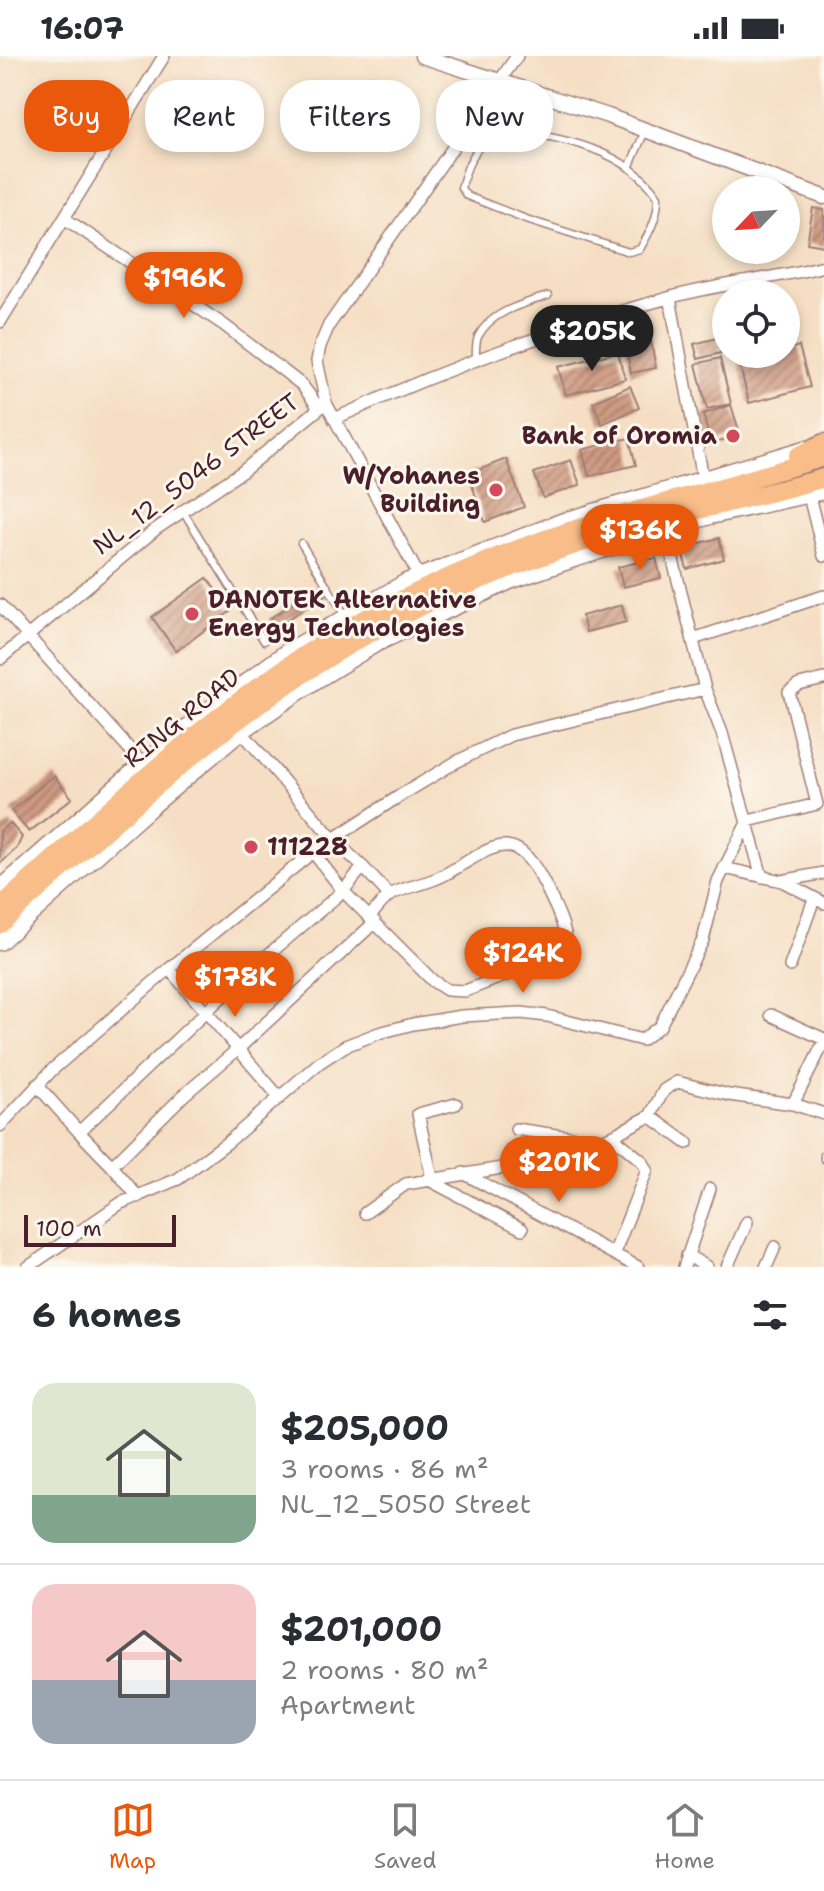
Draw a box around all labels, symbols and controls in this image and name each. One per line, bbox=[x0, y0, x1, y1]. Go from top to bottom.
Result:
text: 16:07 bbox=[40, 8, 124, 49]
chip: Buy bbox=[24, 80, 129, 152]
chip: Rent bbox=[145, 80, 264, 152]
chip: Filters bbox=[280, 80, 420, 152]
chip: New bbox=[436, 80, 553, 152]
north arrow bbox=[712, 176, 800, 264]
map controls bbox=[712, 176, 800, 368]
pin: $196K bbox=[128, 252, 240, 320]
text: $196K bbox=[143, 260, 225, 295]
button: locate bbox=[712, 280, 800, 368]
pin: $205K bbox=[536, 305, 648, 373]
text: $205K bbox=[548, 313, 636, 348]
street label: NL_12_5046 STREET bbox=[86, 386, 306, 562]
place label: Bank of Oromia bbox=[522, 420, 718, 452]
marker: Bank of Oromia bbox=[724, 427, 742, 445]
place label: W/Yohanes Building bbox=[342, 460, 480, 520]
marker: W/Yohanes Building bbox=[487, 481, 505, 499]
pin: $136K bbox=[584, 504, 696, 572]
text: $136K bbox=[599, 512, 681, 547]
place label: DANOTEK Alternative Energy Technologies bbox=[208, 584, 477, 644]
marker: DANOTEK Alternative Energy Technologies bbox=[183, 605, 201, 623]
street label: RING ROAD bbox=[117, 661, 247, 775]
place label: 111228 bbox=[267, 831, 348, 863]
marker: 111228 bbox=[242, 838, 260, 856]
pin: $124K bbox=[467, 927, 579, 995]
text: $124K bbox=[482, 935, 564, 970]
pin: $178K bbox=[179, 951, 291, 1019]
text: $178K bbox=[194, 959, 276, 994]
pin: $201K bbox=[503, 1136, 615, 1204]
text: $201K bbox=[518, 1144, 600, 1179]
scale bar bbox=[24, 1211, 176, 1247]
text: 100 m bbox=[36, 1214, 102, 1243]
text: 6 homes bbox=[32, 1292, 181, 1338]
icon: filters bbox=[748, 1293, 792, 1337]
text: $205,000 bbox=[280, 1405, 449, 1451]
icon: home bbox=[96, 1415, 192, 1511]
text: 3 rooms · 86 m² bbox=[280, 1451, 489, 1486]
text: NL_12_5050 Street bbox=[280, 1486, 531, 1521]
text: $201,000 bbox=[280, 1606, 442, 1652]
icon: home bbox=[96, 1616, 192, 1712]
text: 2 rooms · 80 m² bbox=[280, 1652, 489, 1687]
text: Apartment bbox=[280, 1687, 416, 1722]
tab: Map bbox=[109, 1798, 156, 1875]
tab: Saved bbox=[374, 1798, 437, 1875]
tab: Home bbox=[655, 1798, 715, 1875]

